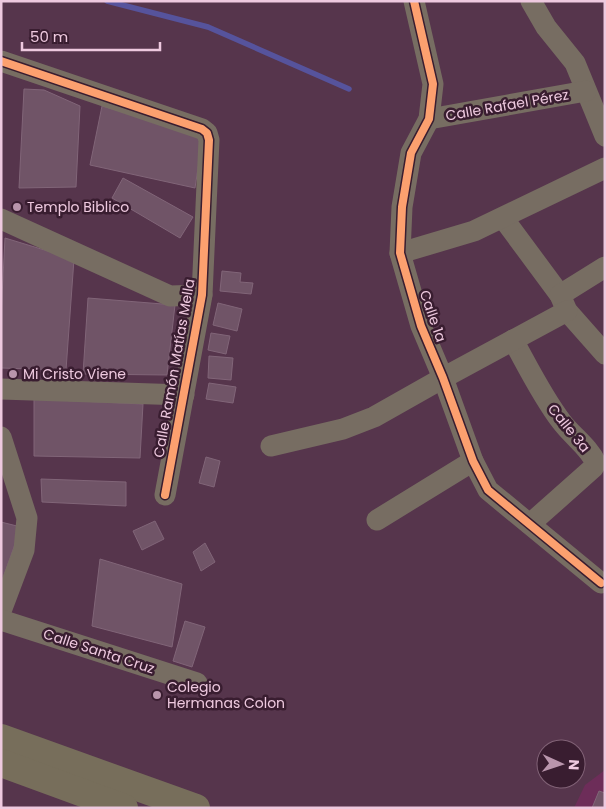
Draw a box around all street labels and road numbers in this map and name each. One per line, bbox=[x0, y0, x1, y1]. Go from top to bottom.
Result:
street label: Calle Rafael Pérez bbox=[444, 84, 570, 126]
street label: Calle Ramón Matías Mella bbox=[148, 277, 200, 459]
street label: Calle 1a bbox=[415, 287, 451, 345]
street label: Calle 3a bbox=[543, 399, 595, 457]
street label: Calle Santa Cruz bbox=[41, 624, 157, 678]

